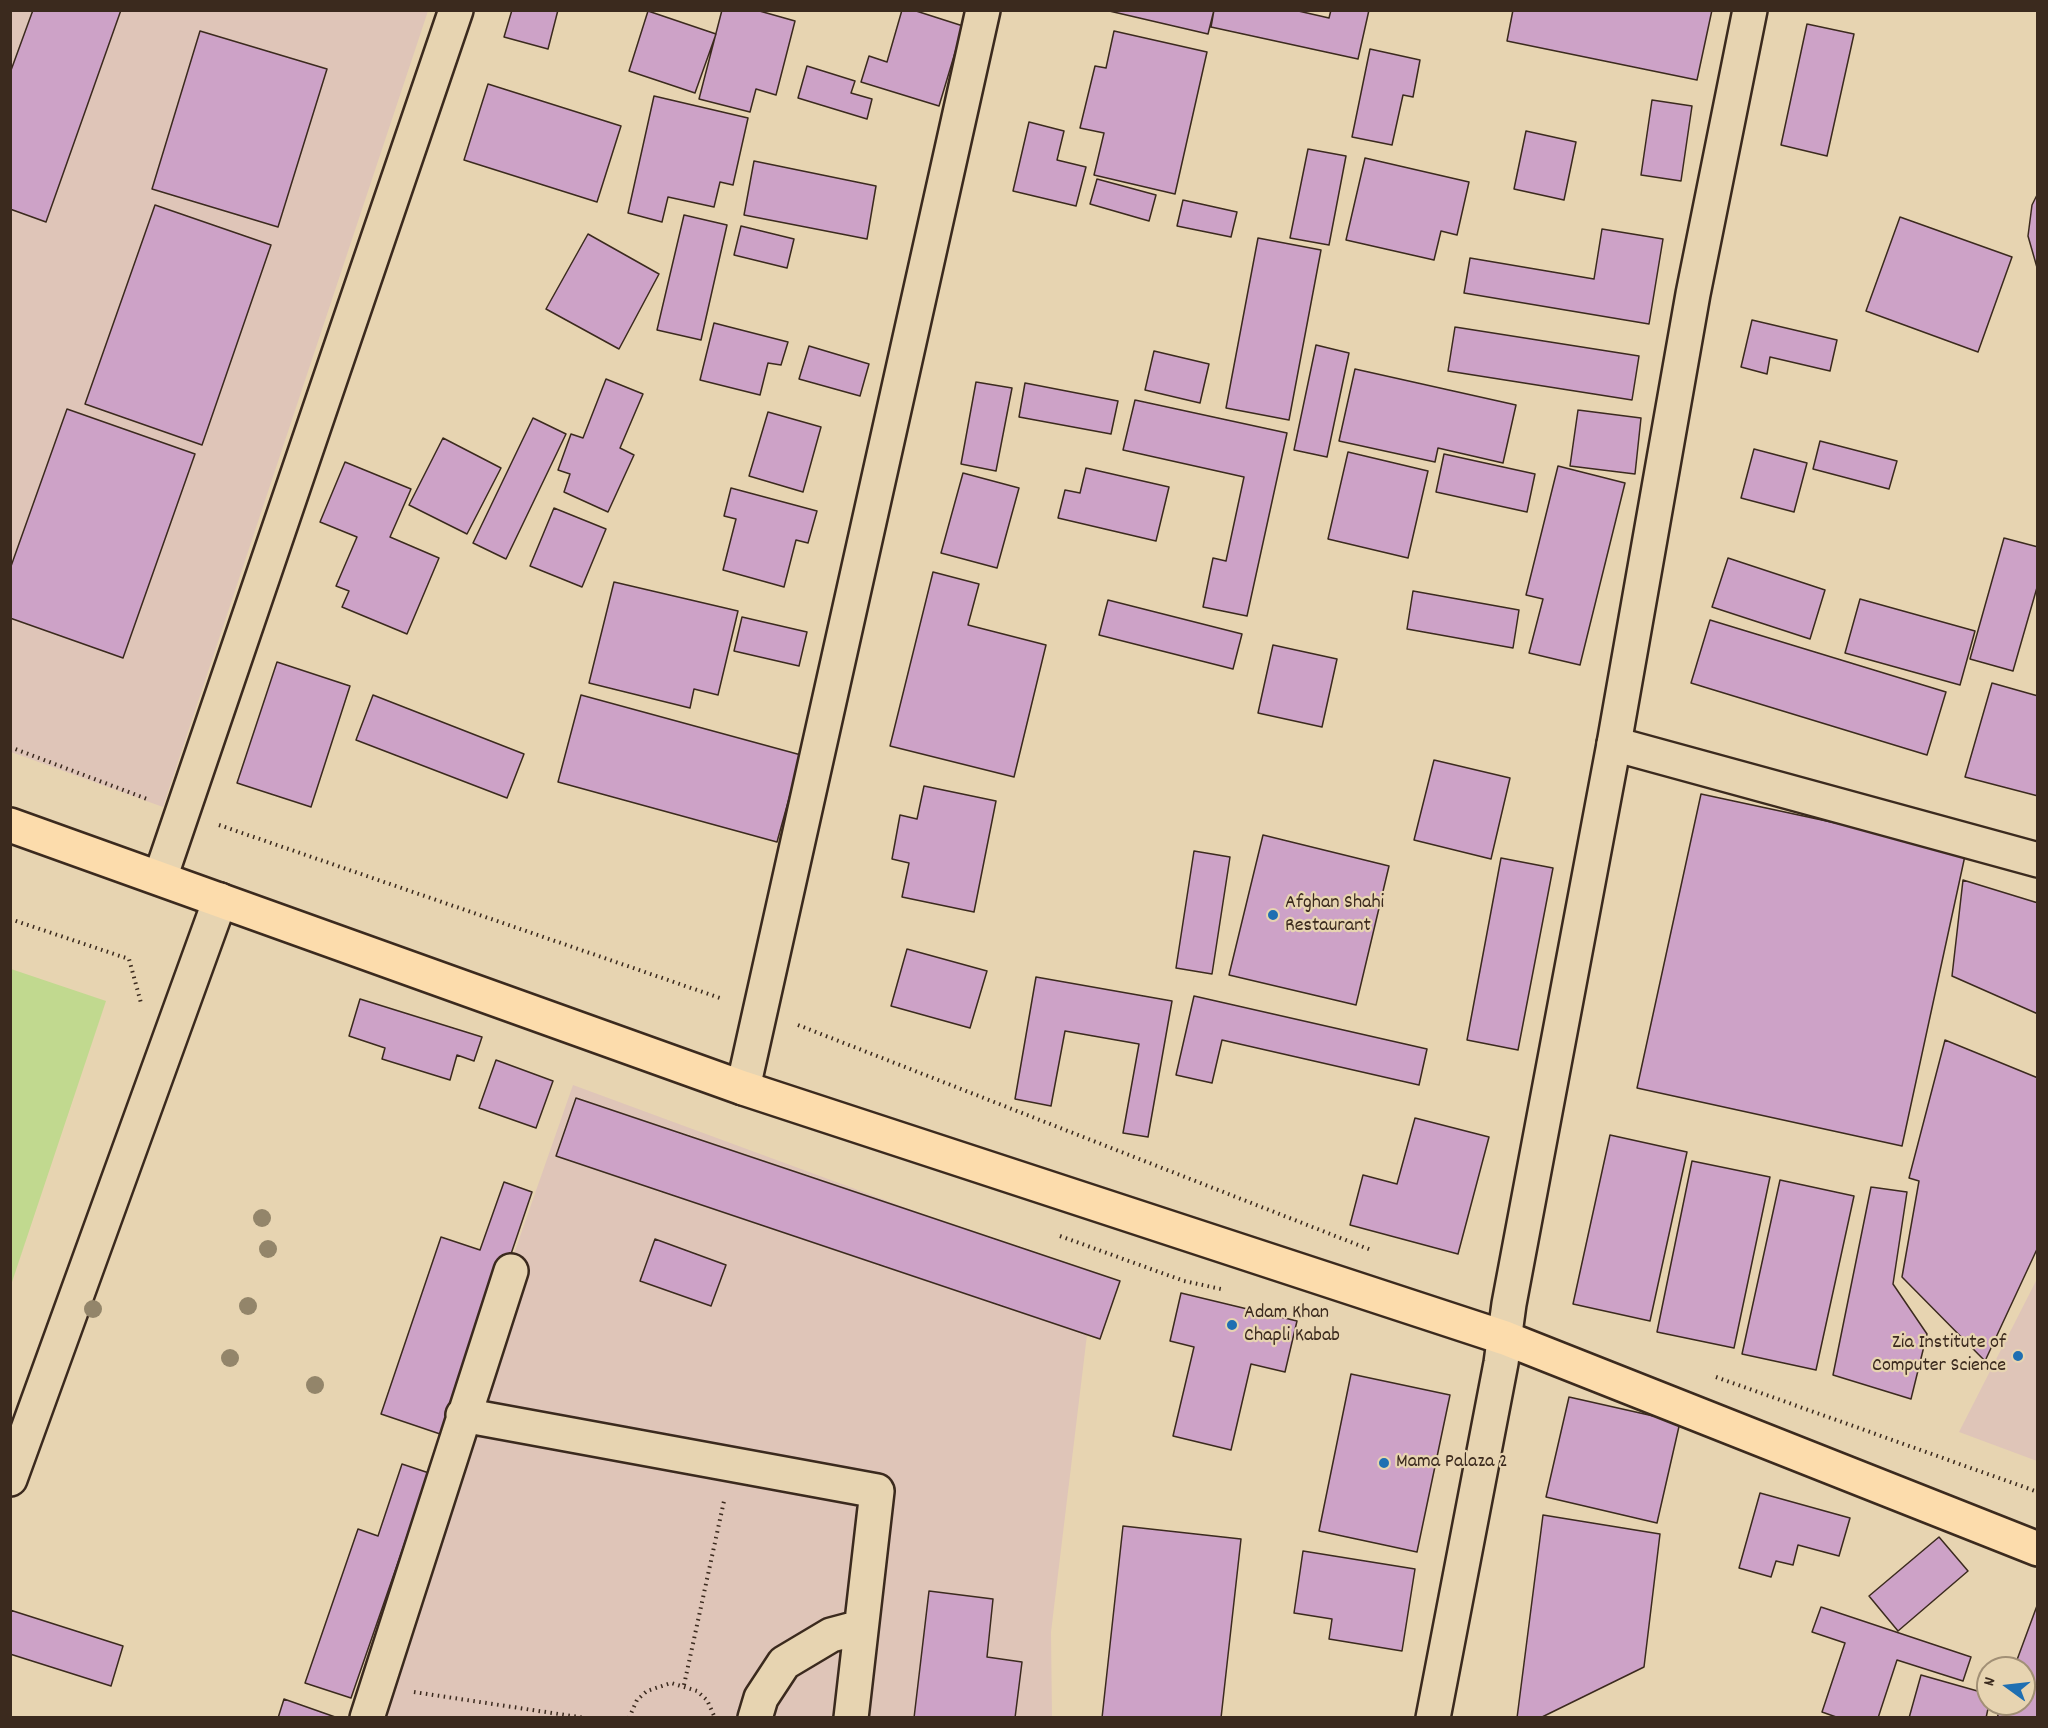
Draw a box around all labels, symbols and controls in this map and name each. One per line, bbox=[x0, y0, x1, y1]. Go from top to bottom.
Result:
place label: Afghan Shahi Restaurant bbox=[1285, 892, 1384, 939]
marker: Afghan Shahi Restaurant bbox=[1266, 908, 1280, 922]
place label: Adam Khan Chapli Kabab bbox=[1244, 1302, 1340, 1349]
marker: Adam Khan Chapli Kabab bbox=[1225, 1318, 1239, 1332]
place label: Zia Institute of Computer Science bbox=[1872, 1332, 2006, 1379]
marker: Zia Institute of Computer Science bbox=[2011, 1349, 2025, 1363]
place label: Mama Palaza 2 bbox=[1396, 1451, 1508, 1475]
marker: Mama Palaza 2 bbox=[1377, 1456, 1391, 1470]
north arrow bbox=[1976, 1656, 2036, 1716]
text: N bbox=[1978, 1675, 2002, 1689]

